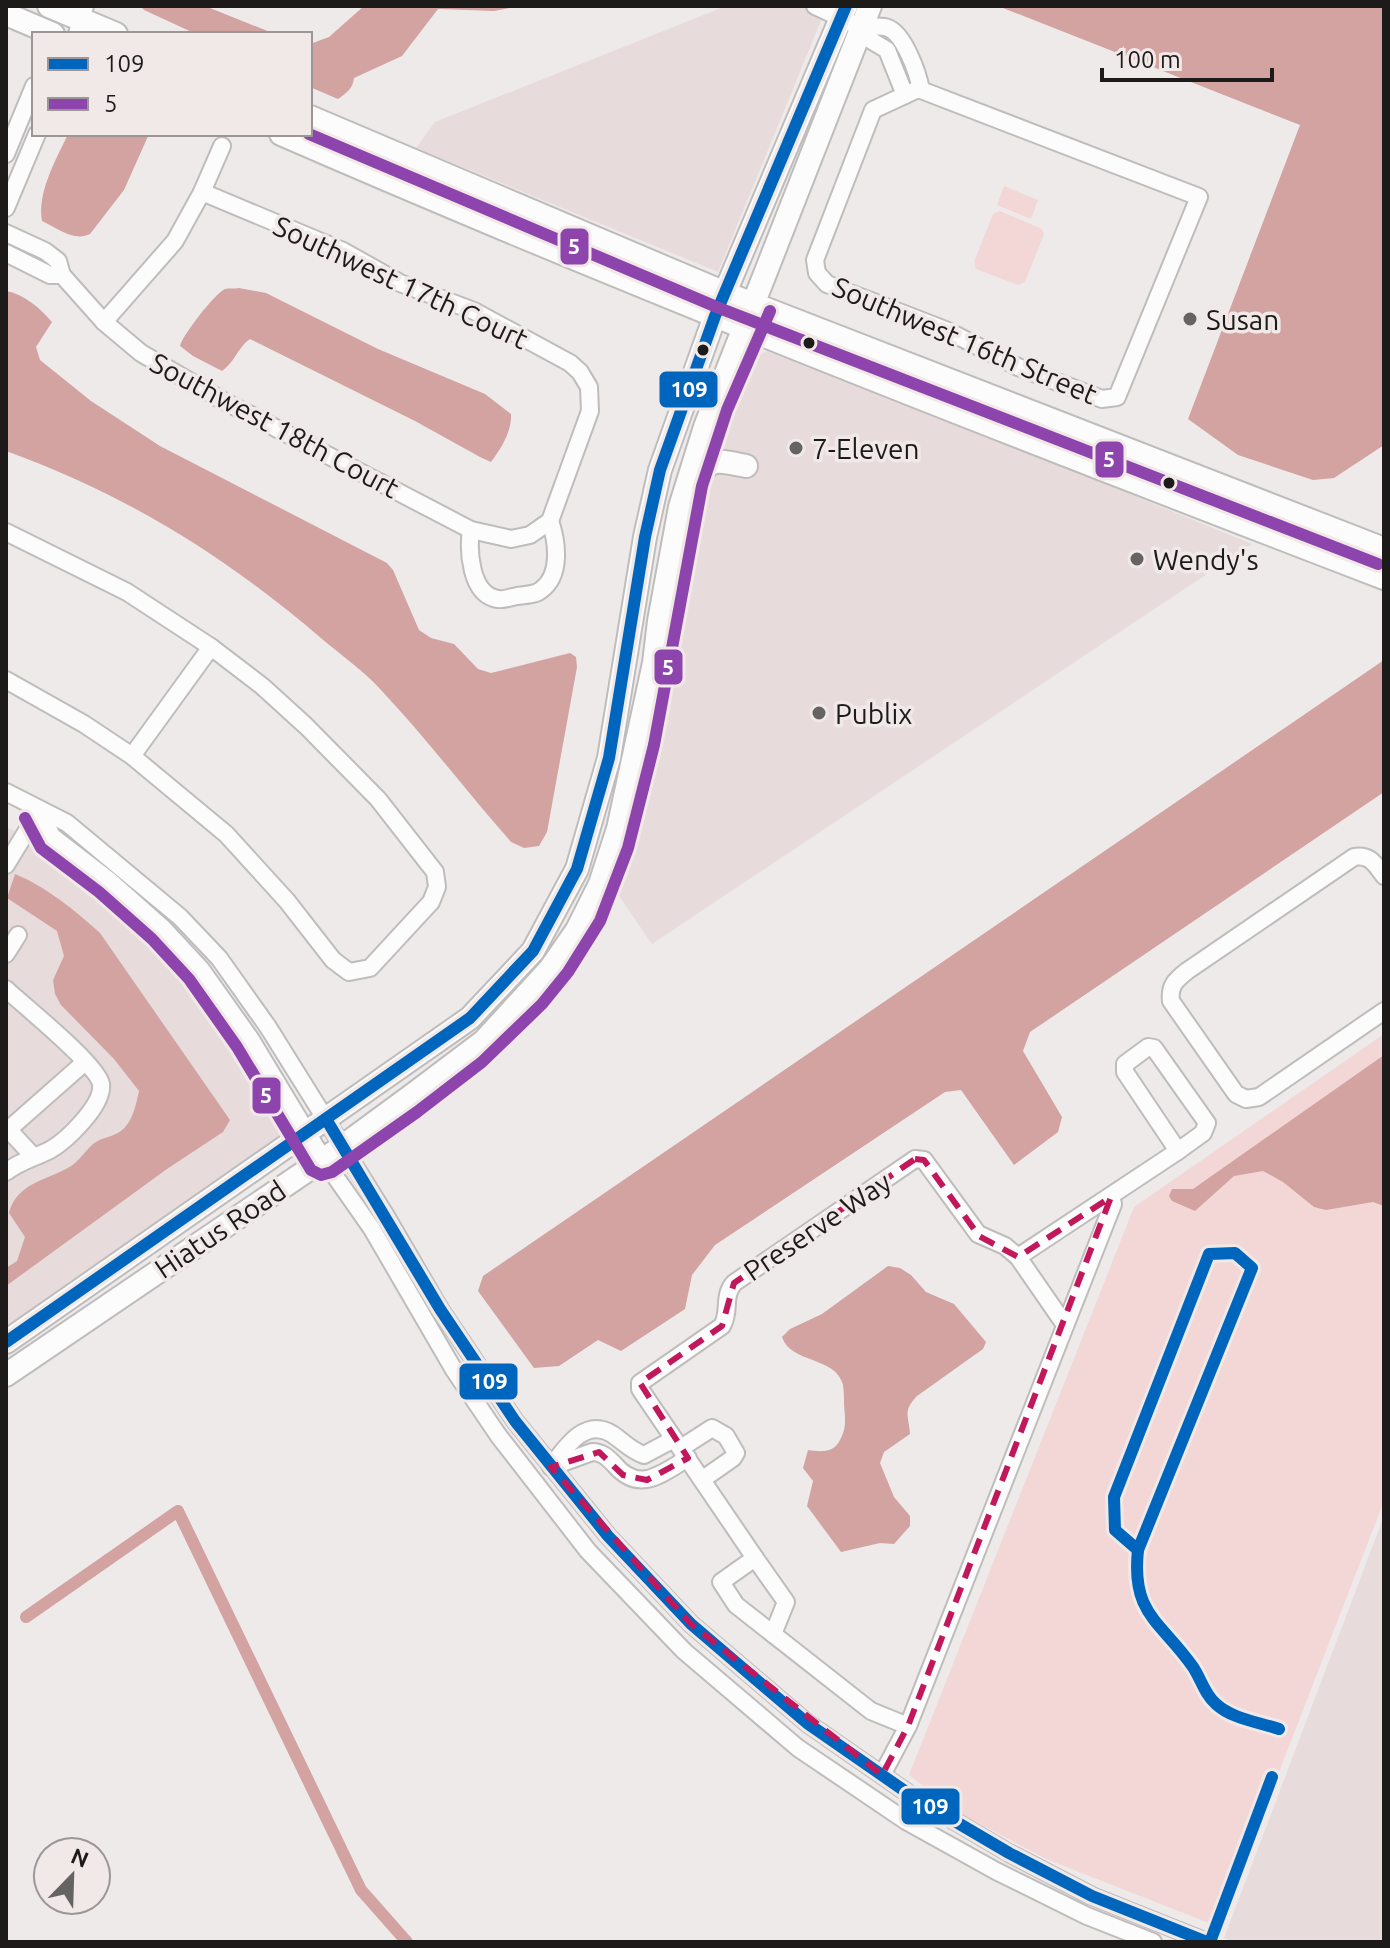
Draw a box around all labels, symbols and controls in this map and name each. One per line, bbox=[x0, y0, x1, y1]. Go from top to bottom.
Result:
legend bbox=[32, 32, 312, 136]
scale bar bbox=[1102, 32, 1272, 82]
text: 100 m bbox=[1114, 46, 1181, 73]
text: 109 bbox=[104, 50, 145, 77]
text: 5 bbox=[104, 90, 118, 117]
street label: Southwest 17th Court bbox=[269, 209, 533, 355]
line badge: 5 bbox=[559, 227, 590, 266]
text: 5 bbox=[568, 233, 580, 258]
street label: Southwest 16th Street bbox=[828, 270, 1102, 410]
place label: Susan bbox=[1206, 304, 1279, 335]
marker: Susan bbox=[1181, 310, 1199, 328]
unlabelled marker bbox=[801, 335, 817, 351]
unlabelled marker bbox=[695, 342, 711, 358]
street label: Southwest 18th Court bbox=[146, 346, 404, 504]
line badge: 109 bbox=[658, 370, 719, 409]
text: 109 bbox=[670, 376, 708, 401]
place label: 7-Eleven bbox=[812, 433, 919, 464]
marker: 7-Eleven bbox=[787, 439, 805, 457]
line badge: 5 bbox=[1094, 440, 1125, 479]
text: 5 bbox=[1103, 446, 1115, 471]
unlabelled marker bbox=[1161, 475, 1177, 491]
place label: Wendy's bbox=[1153, 544, 1259, 575]
marker: Wendy's bbox=[1128, 550, 1146, 568]
line badge: 5 bbox=[653, 648, 684, 686]
text: 5 bbox=[662, 654, 674, 679]
place label: Publix bbox=[835, 698, 912, 729]
marker: Publix bbox=[810, 704, 828, 722]
line badge: 5 bbox=[251, 1076, 282, 1115]
text: 5 bbox=[260, 1082, 272, 1107]
street label: Preserve Way bbox=[738, 1166, 896, 1286]
street label: Hiatus Road bbox=[149, 1174, 291, 1284]
line badge: 109 bbox=[458, 1362, 519, 1401]
text: 109 bbox=[470, 1368, 508, 1393]
line badge: 109 bbox=[900, 1787, 961, 1826]
text: 109 bbox=[911, 1793, 949, 1818]
north arrow bbox=[32, 1836, 112, 1916]
text: N bbox=[68, 1842, 92, 1872]

